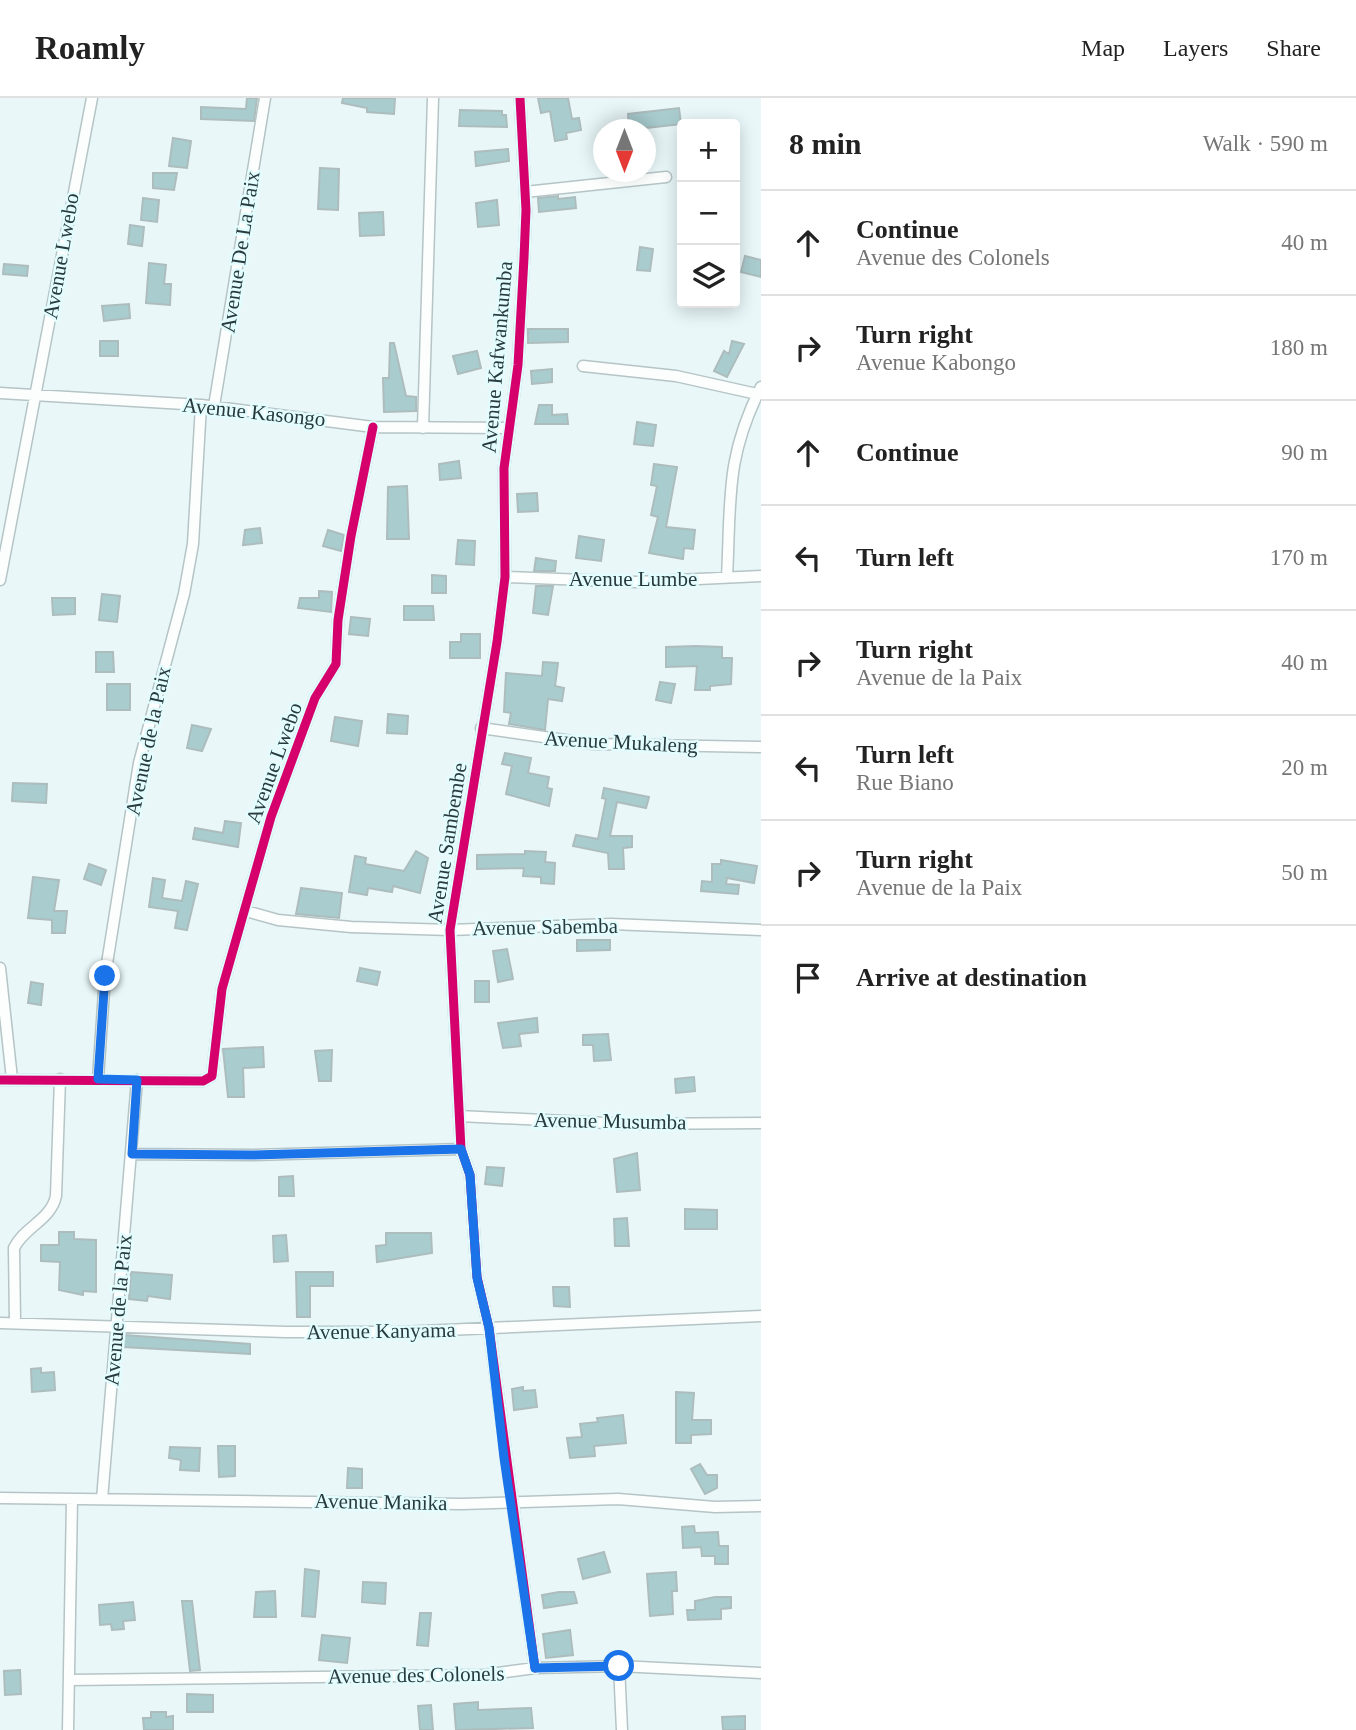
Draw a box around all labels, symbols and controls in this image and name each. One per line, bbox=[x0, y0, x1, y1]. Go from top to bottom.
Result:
text: Roamly bbox=[35, 30, 145, 66]
text: Map bbox=[1081, 35, 1125, 61]
text: Layers bbox=[1163, 35, 1228, 61]
text: Share bbox=[1266, 35, 1321, 61]
north arrow bbox=[593, 119, 656, 182]
map controls bbox=[677, 119, 740, 308]
button: + bbox=[677, 119, 740, 182]
text: 8 min bbox=[789, 127, 862, 160]
text: Walk · 590 m bbox=[1203, 131, 1328, 156]
street label: Avenue De La Paix bbox=[215, 169, 265, 335]
button: − bbox=[677, 182, 740, 245]
street label: Avenue Lwebo bbox=[38, 191, 84, 321]
text: Continue bbox=[856, 215, 959, 244]
icon: ahead bbox=[789, 224, 827, 262]
text: 40 m bbox=[1281, 230, 1328, 255]
button: layers bbox=[677, 245, 740, 308]
text: Avenue des Colonels bbox=[856, 245, 1050, 270]
street label: Avenue Kafwankumba bbox=[477, 259, 517, 454]
text: Turn right bbox=[856, 320, 973, 349]
icon: right bbox=[789, 329, 827, 367]
text: 180 m bbox=[1270, 335, 1328, 360]
text: Avenue Kabongo bbox=[856, 350, 1016, 375]
street label: Avenue Kasongo bbox=[181, 393, 327, 431]
icon: ahead bbox=[789, 434, 827, 472]
text: Continue bbox=[856, 438, 959, 467]
text: 90 m bbox=[1281, 440, 1328, 465]
icon: left bbox=[789, 539, 827, 577]
text: Turn left bbox=[856, 543, 954, 572]
text: 170 m bbox=[1270, 545, 1328, 570]
street label: Avenue Lumbe bbox=[569, 567, 697, 591]
text: Turn right bbox=[856, 635, 973, 664]
icon: right bbox=[789, 644, 827, 682]
text: 40 m bbox=[1281, 650, 1328, 675]
street label: Avenue de la Paix bbox=[120, 664, 176, 818]
text: Avenue de la Paix bbox=[856, 665, 1022, 690]
street label: Avenue Lwebo bbox=[241, 699, 307, 827]
street label: Avenue Mukaleng bbox=[543, 726, 699, 758]
text: Turn left bbox=[856, 740, 954, 769]
icon: left bbox=[789, 749, 827, 787]
text: 20 m bbox=[1281, 755, 1328, 780]
street label: Avenue Sambembe bbox=[422, 761, 472, 925]
text: Rue Biano bbox=[856, 770, 954, 795]
text: Turn right bbox=[856, 845, 973, 874]
icon: right bbox=[789, 854, 827, 892]
text: 50 m bbox=[1281, 860, 1328, 885]
text: Avenue de la Paix bbox=[856, 875, 1022, 900]
street label: Avenue Sabemba bbox=[472, 914, 619, 940]
icon: arrive bbox=[789, 959, 827, 997]
route end bbox=[89, 960, 120, 991]
text: Arrive at destination bbox=[856, 963, 1087, 992]
street label: Avenue Musumba bbox=[533, 1108, 687, 1134]
street label: Avenue de la Paix bbox=[99, 1233, 137, 1387]
street label: Avenue Kanyama bbox=[306, 1318, 457, 1344]
street label: Avenue Manika bbox=[314, 1489, 448, 1515]
route start bbox=[603, 1650, 634, 1681]
street label: Avenue des Colonels bbox=[327, 1661, 505, 1689]

